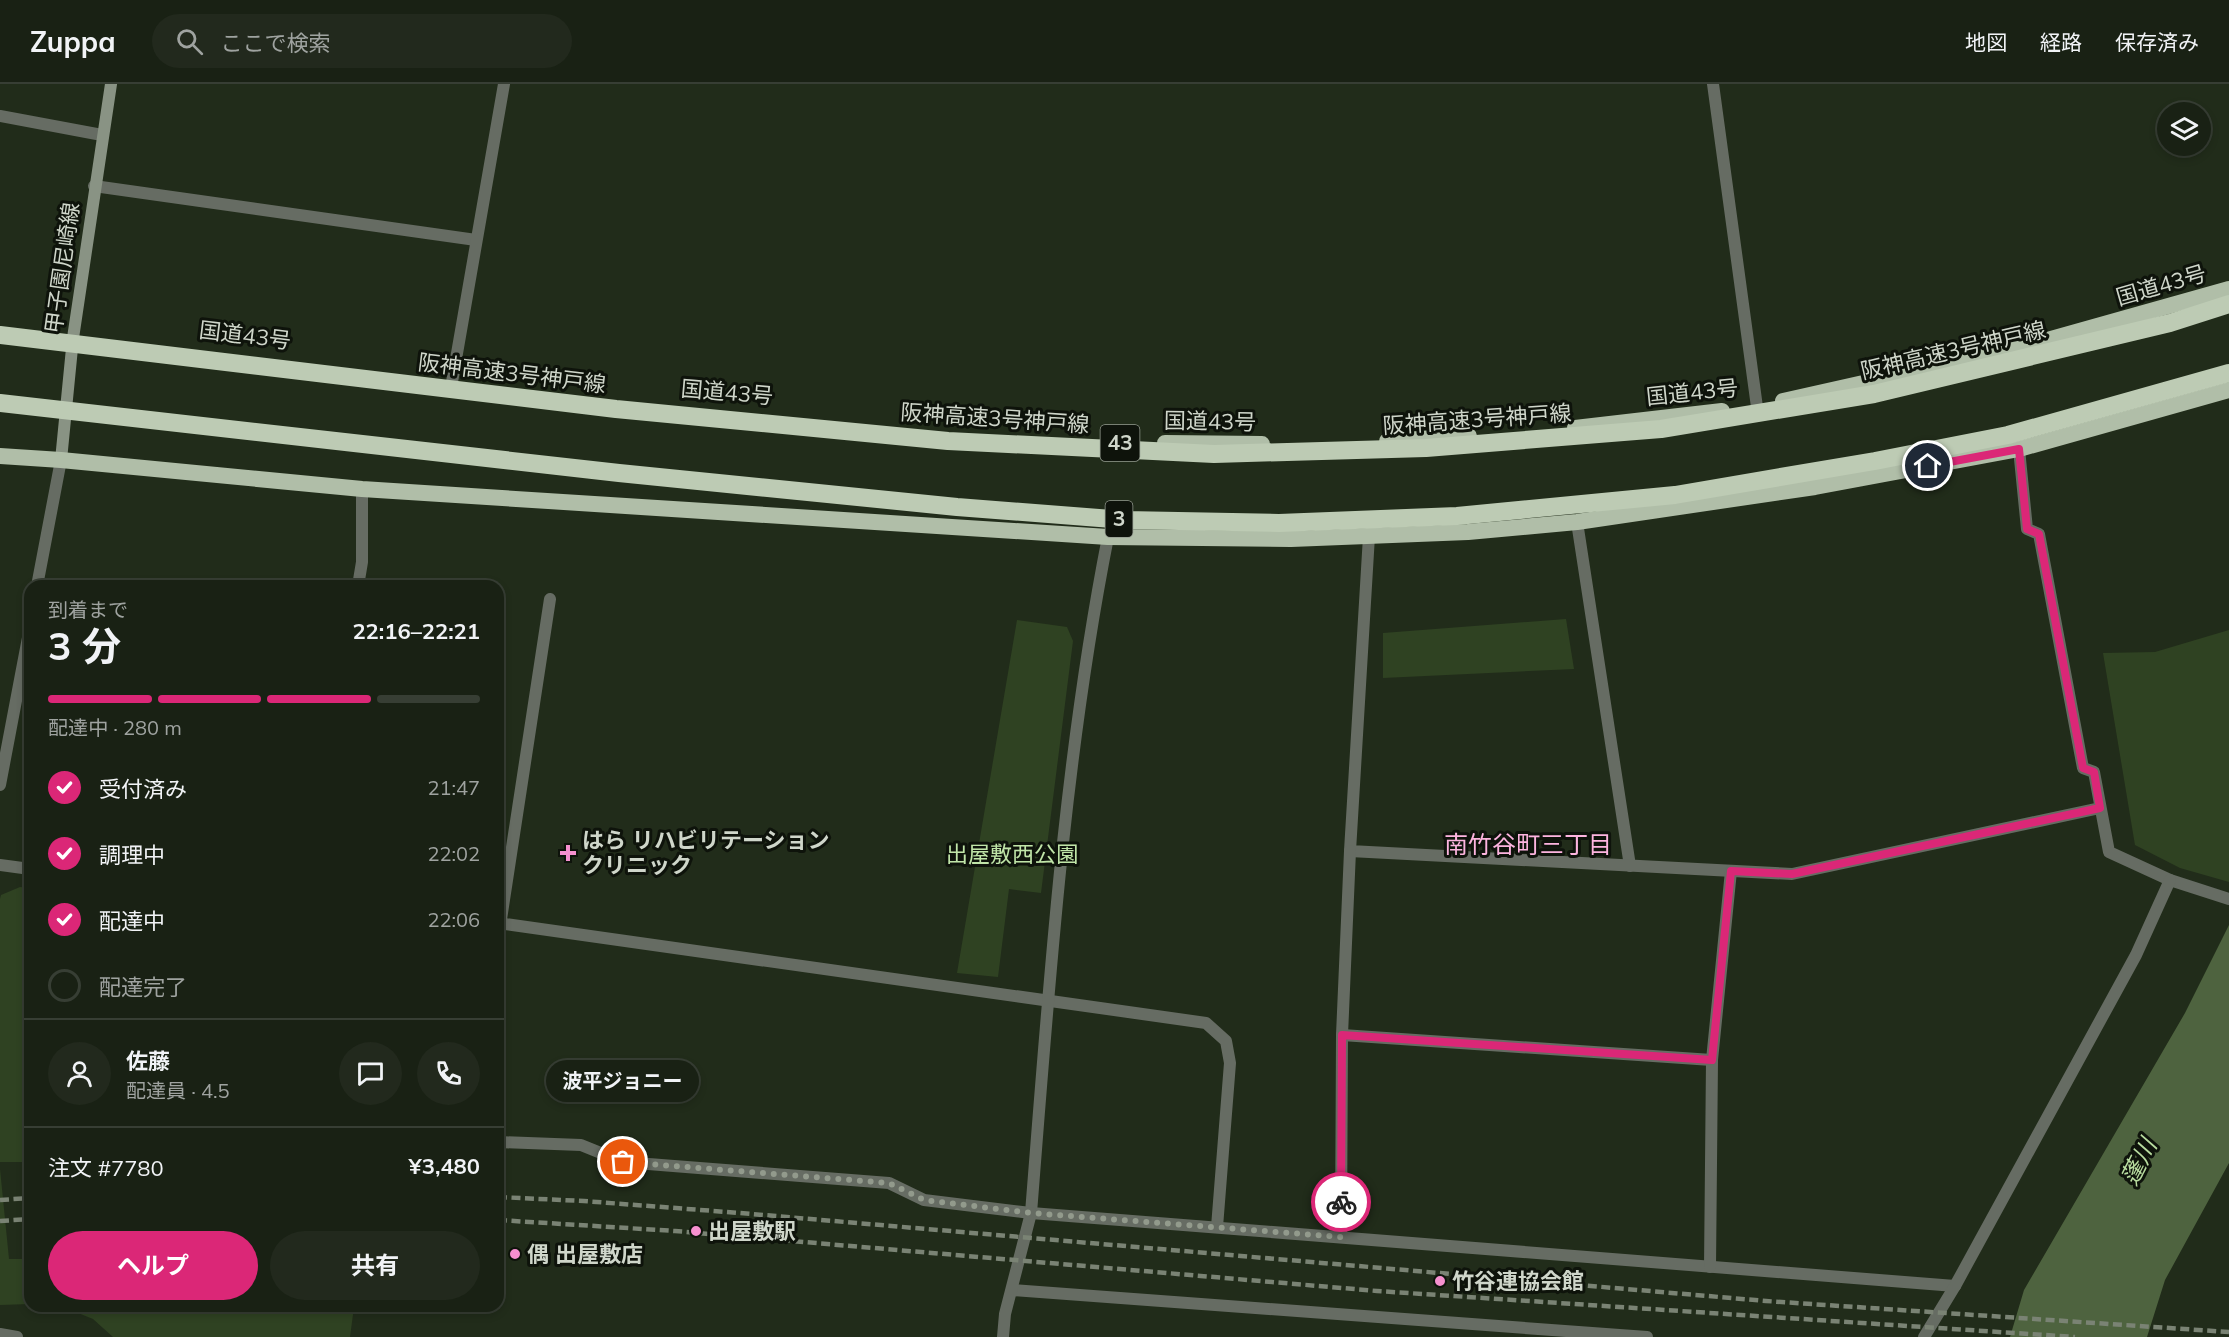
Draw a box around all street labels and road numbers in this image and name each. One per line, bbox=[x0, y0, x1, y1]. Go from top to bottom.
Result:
street label: 甲子園尼崎線 bbox=[39, 201, 85, 335]
street label: 国道43号 bbox=[2113, 259, 2209, 311]
street label: 国道43号 bbox=[197, 315, 293, 355]
street label: 阪神高速3号神戸線 bbox=[1858, 315, 2048, 385]
street label: 阪神高速3号神戸線 bbox=[416, 348, 608, 398]
street label: 国道43号 bbox=[1645, 373, 1739, 411]
street label: 国道43号 bbox=[680, 374, 774, 410]
street label: 阪神高速3号神戸線 bbox=[900, 397, 1090, 439]
street label: 阪神高速3号神戸線 bbox=[1382, 398, 1572, 440]
street label: 国道43号 bbox=[1164, 406, 1256, 436]
road number: 43 bbox=[1100, 425, 1140, 461]
road number: 3 bbox=[1106, 501, 1132, 537]

